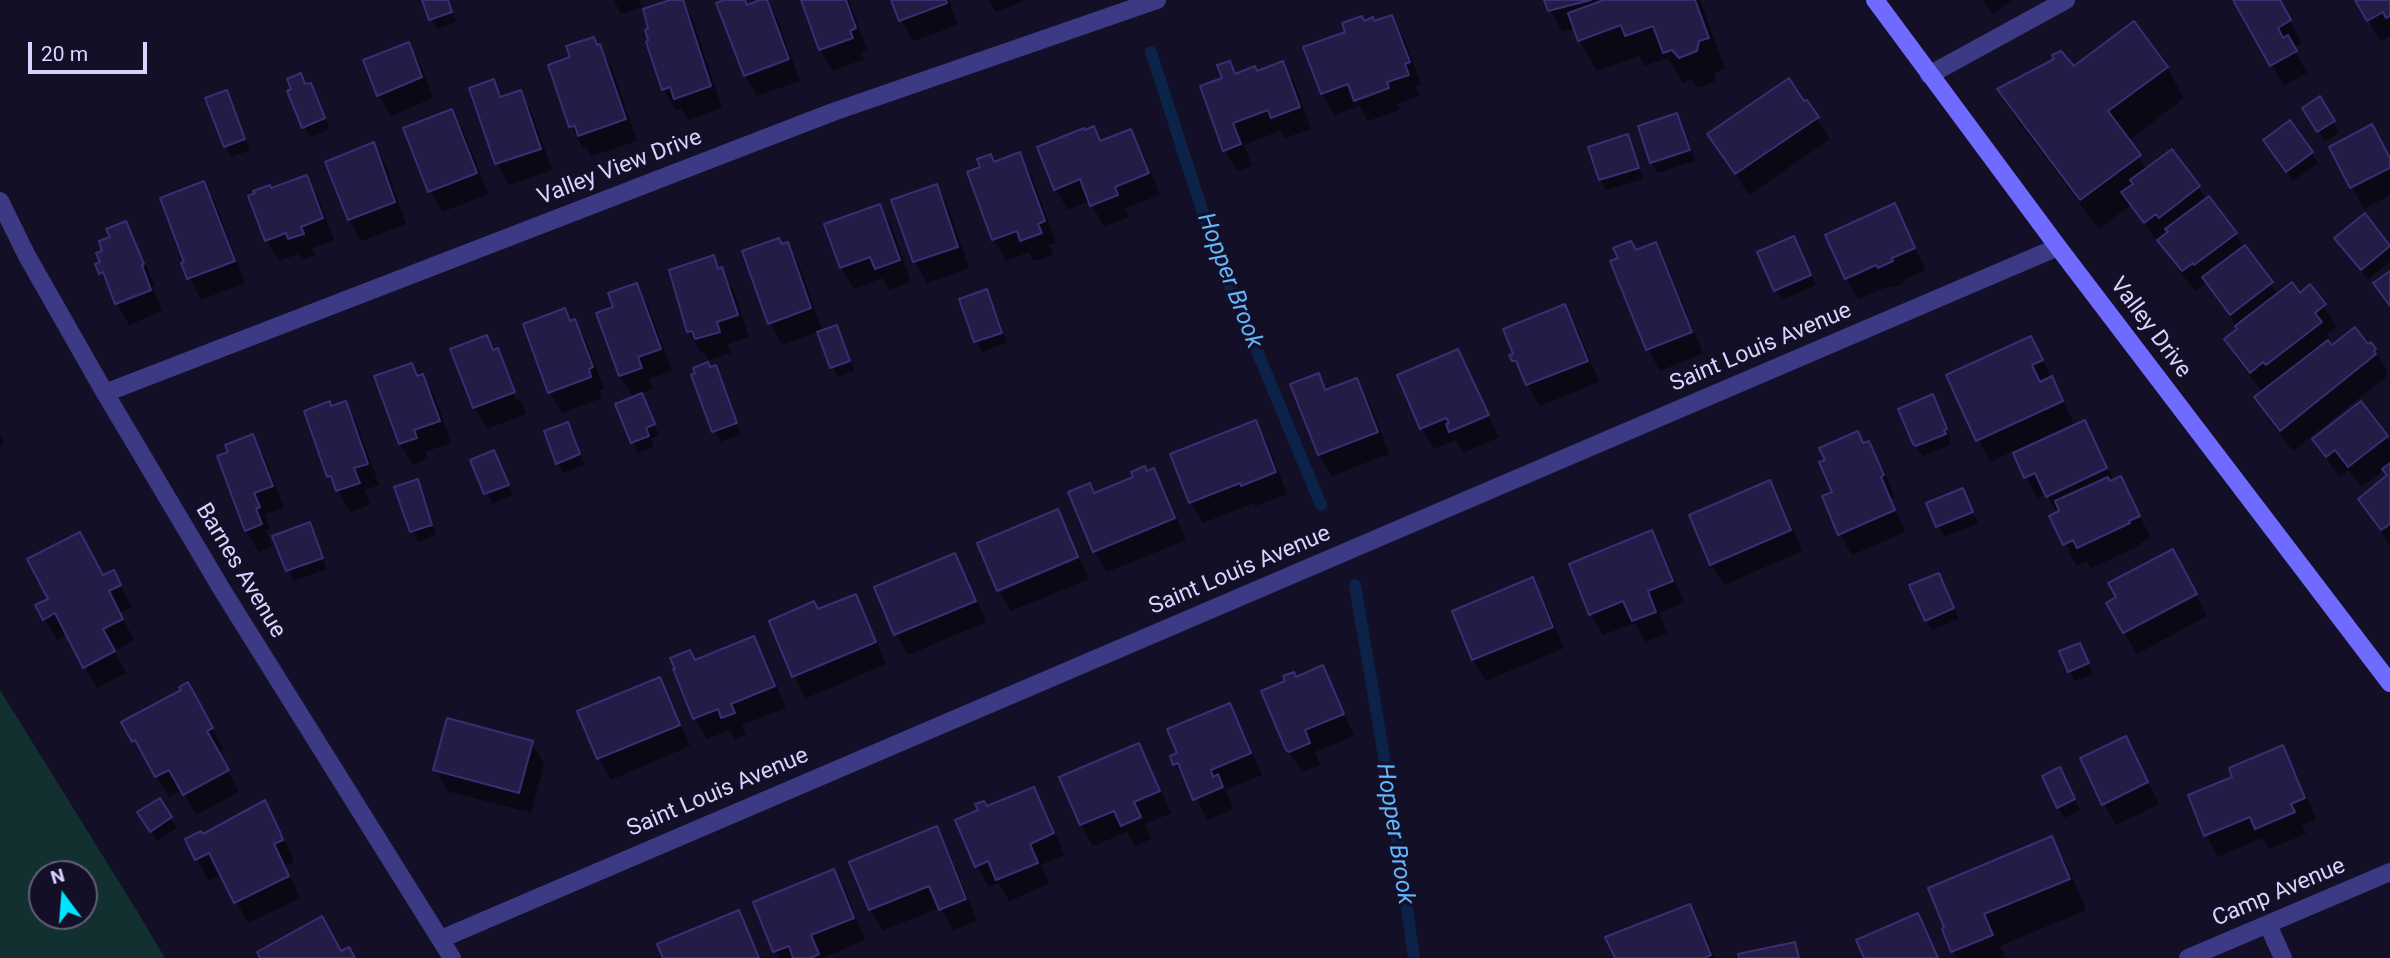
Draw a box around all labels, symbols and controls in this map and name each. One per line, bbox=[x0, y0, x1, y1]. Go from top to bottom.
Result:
scale bar bbox=[32, 28, 150, 72]
text: 20 m bbox=[41, 42, 88, 66]
street label: Valley View Drive bbox=[534, 124, 706, 212]
water label: Hopper Brook bbox=[1190, 209, 1268, 353]
street label: Valley Drive bbox=[2103, 273, 2197, 383]
street label: Saint Louis Avenue bbox=[1666, 297, 1856, 399]
street label: Barnes Avenue bbox=[189, 499, 291, 643]
street label: Saint Louis Avenue bbox=[1145, 520, 1335, 622]
street label: Saint Louis Avenue bbox=[623, 742, 813, 844]
water label: Hopper Brook bbox=[1369, 761, 1419, 907]
street label: Camp Avenue bbox=[2208, 853, 2350, 933]
north arrow bbox=[28, 860, 98, 930]
text: N bbox=[48, 863, 67, 889]

